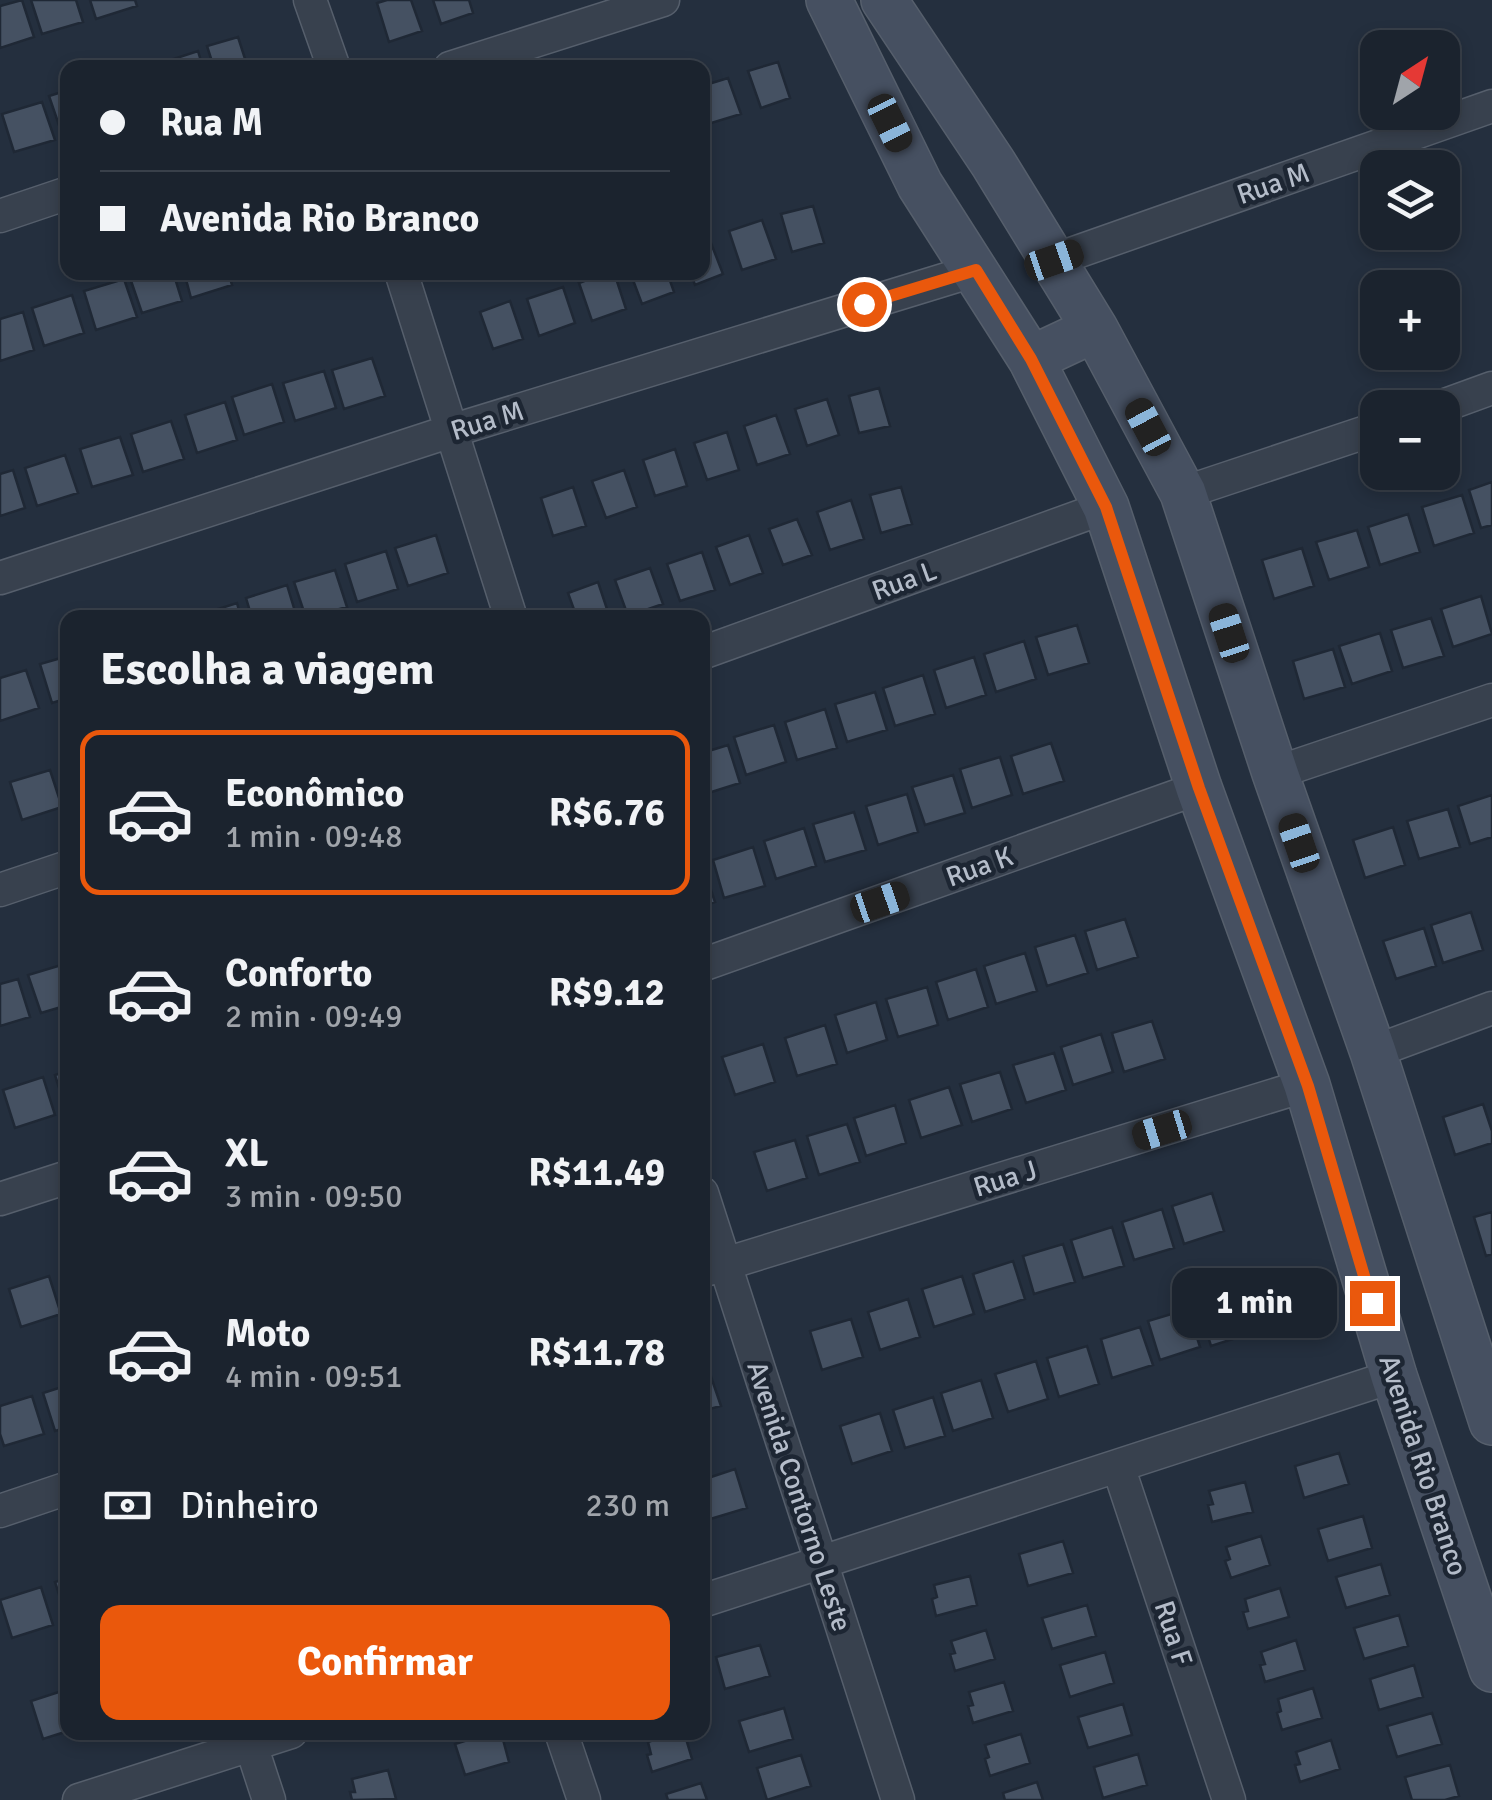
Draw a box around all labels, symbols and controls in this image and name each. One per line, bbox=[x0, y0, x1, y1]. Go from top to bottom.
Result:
north arrow bbox=[1360, 30, 1460, 130]
map controls bbox=[1360, 30, 1460, 490]
car bbox=[863, 89, 917, 157]
text: Rua M bbox=[160, 99, 263, 146]
button: layers bbox=[1360, 150, 1460, 250]
street label: Rua M bbox=[1233, 156, 1314, 212]
text: Avenida Rio Branco bbox=[160, 195, 479, 242]
car bbox=[1021, 236, 1087, 284]
button: + bbox=[1360, 270, 1460, 370]
route start bbox=[842, 282, 887, 327]
button: − bbox=[1360, 390, 1460, 490]
car bbox=[1121, 393, 1175, 461]
street label: Rua M bbox=[447, 394, 528, 448]
street label: Rua L bbox=[867, 554, 941, 608]
car bbox=[1205, 600, 1253, 666]
text: Escolha a viagem bbox=[100, 642, 434, 697]
icon: car bbox=[105, 768, 195, 858]
text: Econômico bbox=[225, 770, 404, 817]
text: R$6.76 bbox=[549, 789, 665, 836]
car bbox=[1275, 810, 1323, 876]
text: 1 min · 09:48 bbox=[225, 817, 403, 856]
street label: Rua K bbox=[941, 839, 1018, 895]
car bbox=[847, 878, 913, 926]
icon: car bbox=[105, 948, 195, 1038]
text: Conforto bbox=[225, 950, 372, 997]
text: R$9.12 bbox=[549, 969, 665, 1016]
text: 2 min · 09:49 bbox=[225, 997, 403, 1036]
car bbox=[1129, 1107, 1195, 1153]
icon: car bbox=[105, 1128, 195, 1218]
text: XL bbox=[225, 1130, 268, 1177]
text: R$11.49 bbox=[528, 1149, 665, 1196]
street label: Rua J bbox=[970, 1153, 1041, 1205]
text: 3 min · 09:50 bbox=[225, 1177, 403, 1216]
callout: 1 min bbox=[1172, 1268, 1337, 1338]
route end bbox=[1350, 1281, 1395, 1326]
text: 1 min bbox=[1216, 1283, 1293, 1322]
icon: car bbox=[105, 1308, 195, 1398]
text: Moto bbox=[225, 1310, 310, 1357]
text: R$11.78 bbox=[528, 1329, 665, 1376]
street label: Avenida Rio Branco bbox=[1371, 1351, 1475, 1580]
text: 4 min · 09:51 bbox=[225, 1357, 403, 1396]
street label: Avenida Contorno Leste bbox=[739, 1357, 859, 1636]
icon: cash bbox=[100, 1478, 155, 1533]
text: Dinheiro bbox=[180, 1482, 319, 1529]
text: 230 m bbox=[586, 1486, 670, 1525]
street label: Rua F bbox=[1147, 1596, 1199, 1670]
button: Confirmar bbox=[100, 1605, 670, 1720]

